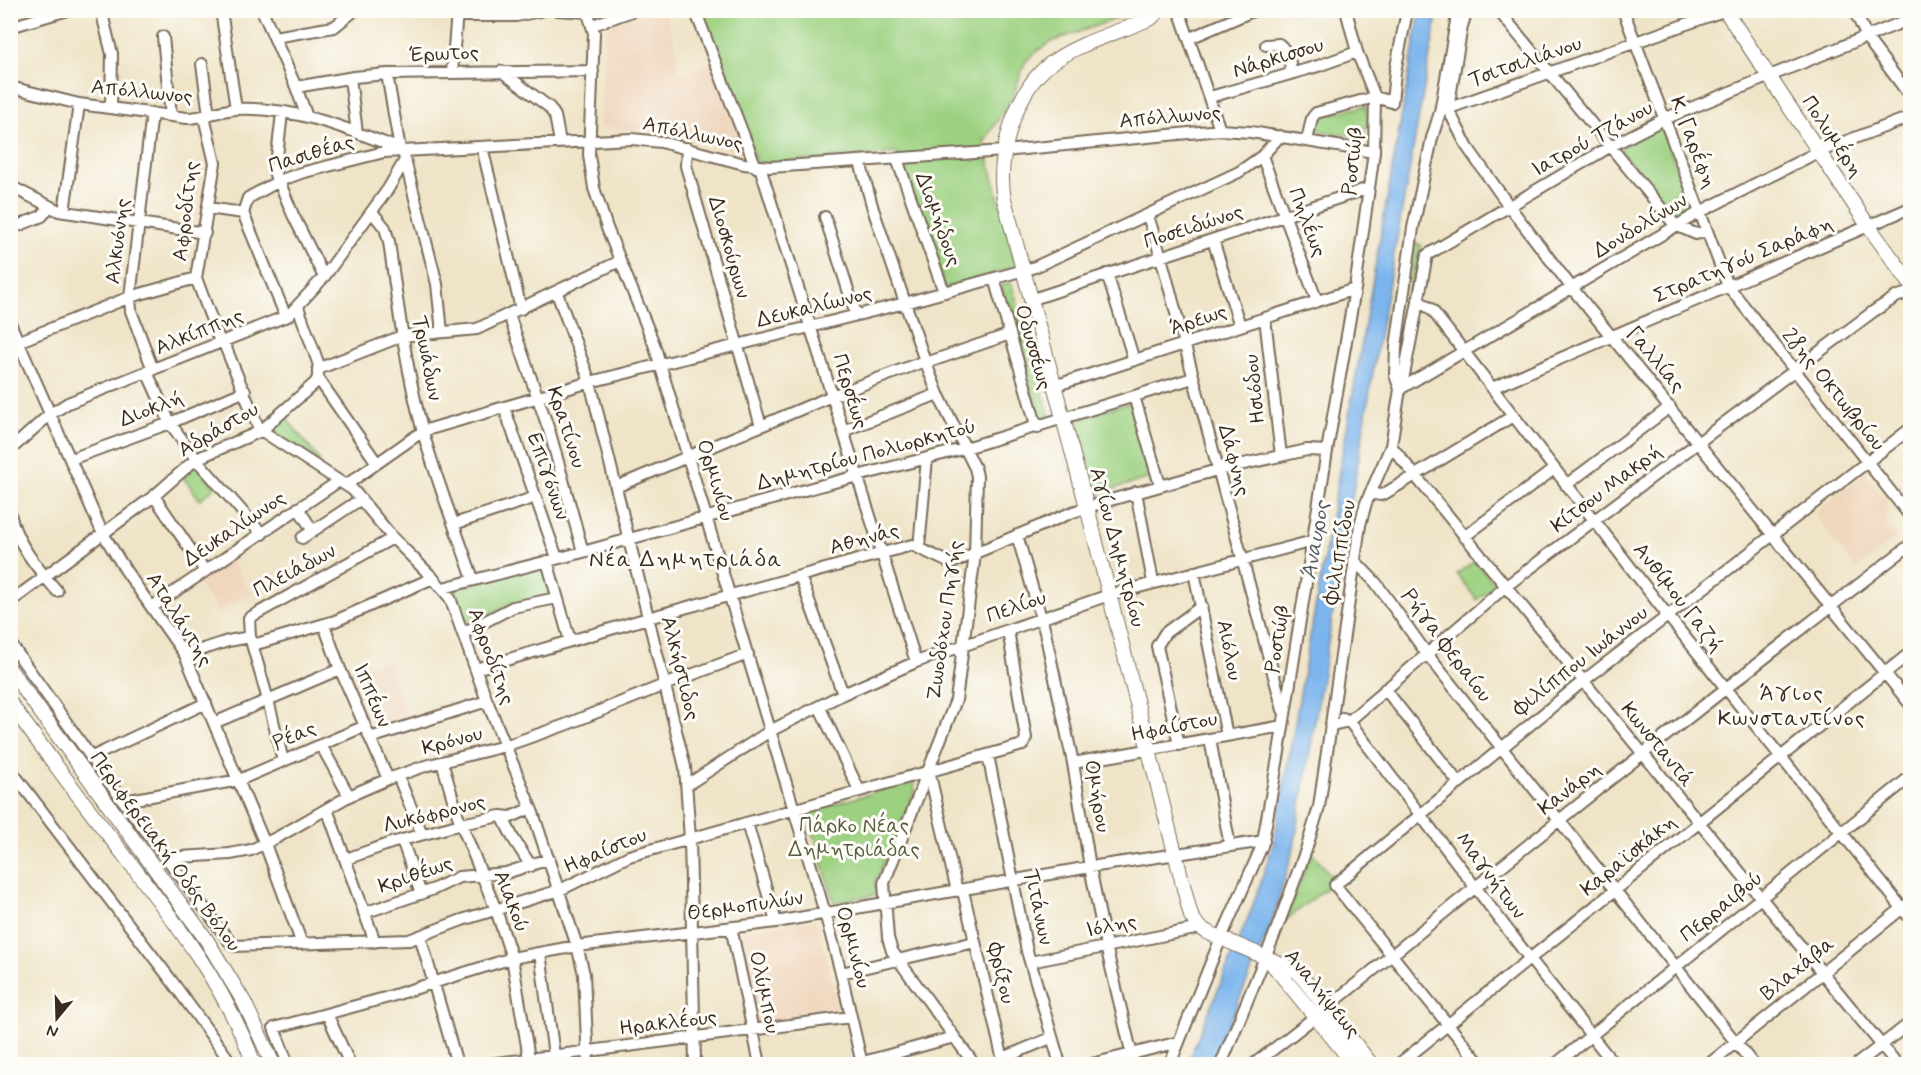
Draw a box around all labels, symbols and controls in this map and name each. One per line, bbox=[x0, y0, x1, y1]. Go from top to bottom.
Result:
street label: Τσιτσιλιάνου bbox=[1465, 30, 1586, 94]
street label: Νάρκισσου bbox=[1229, 31, 1327, 85]
street label: Έρωτος bbox=[409, 39, 479, 69]
street label: Απόλλωνος bbox=[90, 73, 194, 111]
street label: Πολυμέρη bbox=[1795, 90, 1871, 183]
street label: Κ. Γαρέφη bbox=[1663, 92, 1724, 192]
street label: Ιατρού Τζάνου bbox=[1527, 94, 1658, 184]
street label: Απόλλωνος bbox=[1118, 99, 1222, 135]
street label: Απόλλωνος bbox=[640, 110, 746, 158]
street label: Ροστώβ bbox=[1336, 126, 1371, 196]
street label: Πασιθέας bbox=[265, 127, 358, 180]
street label: Αφροδίτης bbox=[166, 159, 206, 263]
street label: Διομήδους bbox=[908, 168, 968, 270]
street label: Πηλέως bbox=[1281, 183, 1334, 261]
street label: Δονδολίνων bbox=[1588, 187, 1693, 265]
street label: Διοσκούρων bbox=[701, 193, 757, 302]
street label: Αλκυόνης bbox=[99, 197, 137, 286]
street label: Ποσειδώνος bbox=[1140, 198, 1247, 256]
street label: Στρατηγού Σαράφη bbox=[1650, 210, 1837, 310]
street label: Δευκαλίωνος bbox=[754, 279, 875, 335]
street label: Άρεως bbox=[1166, 298, 1230, 342]
street label: Οδυσσέως bbox=[1008, 301, 1060, 393]
street label: Αλκίππης bbox=[151, 302, 248, 362]
street label: Τρωάδων bbox=[405, 313, 449, 403]
street label: Γαλλίας bbox=[1619, 321, 1691, 399]
street label: 28ης Οκτωβρίου bbox=[1775, 322, 1892, 457]
street label: Περσέως bbox=[825, 350, 876, 432]
street label: Ησιόδου bbox=[1237, 353, 1273, 425]
street label: Κρατίνου bbox=[540, 383, 592, 472]
street label: Διοκλή bbox=[115, 384, 188, 434]
street label: Αδράστου bbox=[173, 396, 264, 464]
street label: Δημητρίου Πολιορκητού bbox=[754, 412, 979, 498]
street label: Δάφνης bbox=[1211, 421, 1257, 499]
street label: Επιγόνων bbox=[520, 429, 576, 524]
street label: Ορμινίου bbox=[689, 436, 741, 525]
street label: Κίτσου Μακρή bbox=[1545, 438, 1668, 540]
street label: Αγίου Δημητρίου bbox=[1082, 464, 1152, 630]
street label: Δευκαλίωνος bbox=[178, 484, 291, 573]
water label: Άναυρος bbox=[1295, 497, 1337, 582]
street label: Φιλιππίδου bbox=[1317, 498, 1363, 608]
street label: Αθηνάς bbox=[826, 516, 902, 562]
street label: Πλειάδων bbox=[248, 537, 341, 604]
street label: Ανθίμου Γαζή bbox=[1627, 537, 1730, 658]
street label: Ζωοδόχου Πηγής bbox=[920, 539, 970, 702]
district label: Νέα Δημητριάδα bbox=[589, 545, 783, 574]
street label: Αταλάντης bbox=[139, 567, 219, 672]
street label: Ρήγα Φεραίου bbox=[1394, 583, 1498, 708]
street label: Πελίου bbox=[983, 584, 1050, 630]
street label: Φιλίππου Ιωάννου bbox=[1506, 599, 1654, 723]
street label: Ροστώβ bbox=[1259, 603, 1297, 675]
street label: Αφροδίτης bbox=[461, 604, 521, 709]
street label: Αλκήστιδος bbox=[654, 613, 707, 723]
street label: Αιόλου bbox=[1209, 617, 1249, 683]
street label: Ιππέων bbox=[346, 659, 399, 732]
district label: Άγιος Κωνσταντίνος bbox=[1718, 680, 1866, 733]
street label: Κωνσταντά bbox=[1614, 696, 1700, 793]
street label: Ηφαίστου bbox=[1129, 705, 1220, 749]
street label: Ρέας bbox=[268, 713, 320, 758]
street label: Κρόνου bbox=[419, 719, 486, 762]
street label: Περιφερειακή Οδός Βόλου bbox=[83, 746, 247, 957]
street label: Κανάρη bbox=[1532, 755, 1607, 822]
street label: Ομήρου bbox=[1077, 758, 1117, 835]
street label: Λυκόφρoνος bbox=[380, 788, 488, 840]
street label: Καραϊσκάκη bbox=[1575, 808, 1683, 903]
park label: Πάρκο Νέας Δημητριάδας bbox=[788, 811, 920, 864]
street label: Ηφαίστου bbox=[560, 821, 651, 881]
street label: Μαγνήτων bbox=[1448, 826, 1532, 925]
street label: Κριθέως bbox=[374, 848, 456, 901]
street label: Περραιβού bbox=[1674, 865, 1769, 949]
street label: Αιακού bbox=[486, 866, 536, 937]
street label: Τιτάνων bbox=[1016, 867, 1060, 948]
street label: Θερμοπυλών bbox=[685, 884, 805, 928]
street label: Ορμινίου bbox=[829, 903, 877, 992]
street label: Ιόλης bbox=[1083, 907, 1139, 945]
street label: Βλαχάβα bbox=[1755, 930, 1841, 1007]
street label: Φρίξου bbox=[980, 939, 1022, 1007]
street label: Αναλήψεως bbox=[1278, 943, 1367, 1044]
street label: Ολύμπου bbox=[742, 948, 786, 1036]
north arrow bbox=[27, 988, 87, 1048]
street label: Ηρακλέους bbox=[618, 1002, 718, 1043]
text: N bbox=[44, 1019, 61, 1042]

